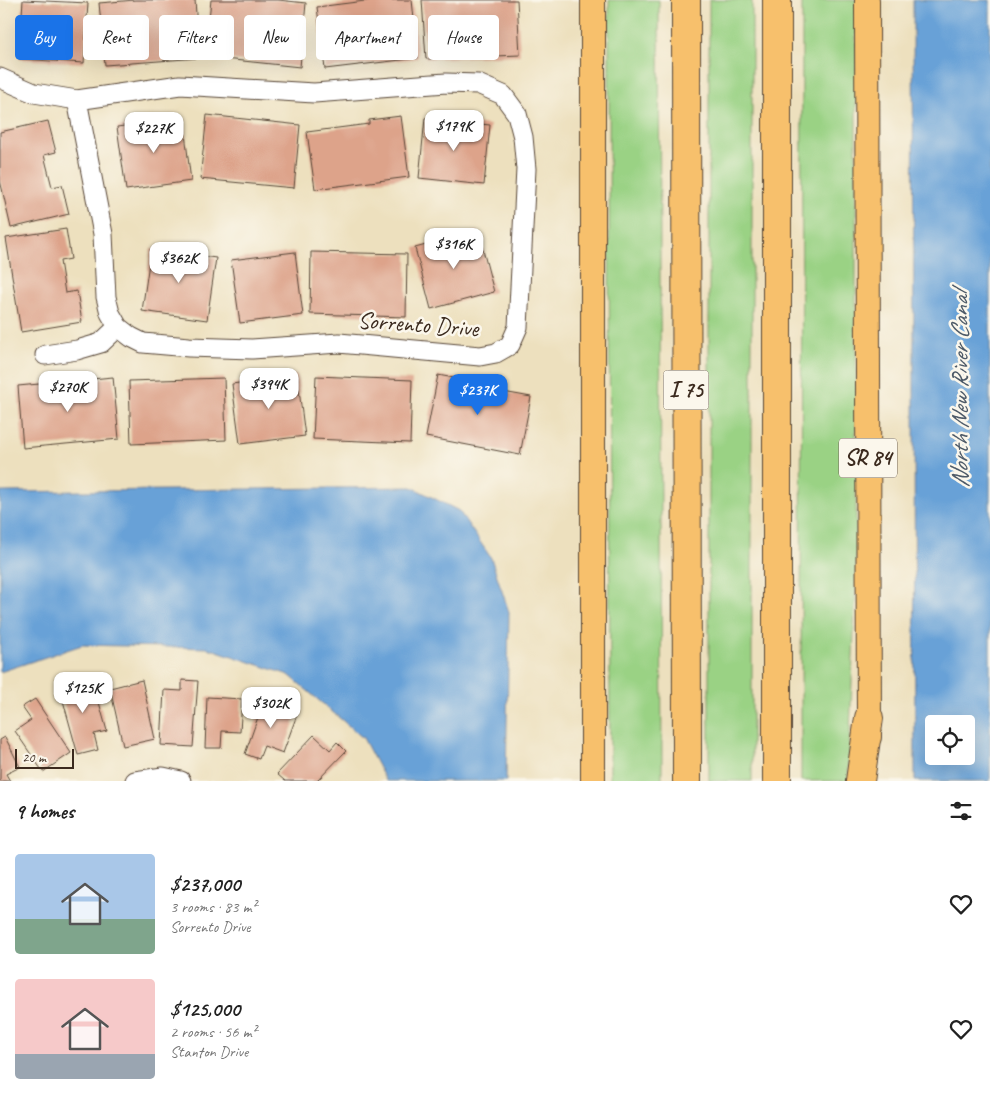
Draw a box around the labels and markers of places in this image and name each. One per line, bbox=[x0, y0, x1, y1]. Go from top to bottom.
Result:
pin: $179K bbox=[419, 110, 489, 152]
pin: $227K bbox=[119, 112, 189, 154]
pin: $316K bbox=[419, 228, 489, 270]
pin: $362K bbox=[144, 242, 214, 284]
pin: $394K bbox=[234, 368, 304, 410]
pin: $270K bbox=[33, 370, 103, 413]
pin: $237K bbox=[443, 374, 513, 416]
pin: $125K bbox=[48, 672, 118, 714]
pin: $302K bbox=[236, 686, 306, 729]

